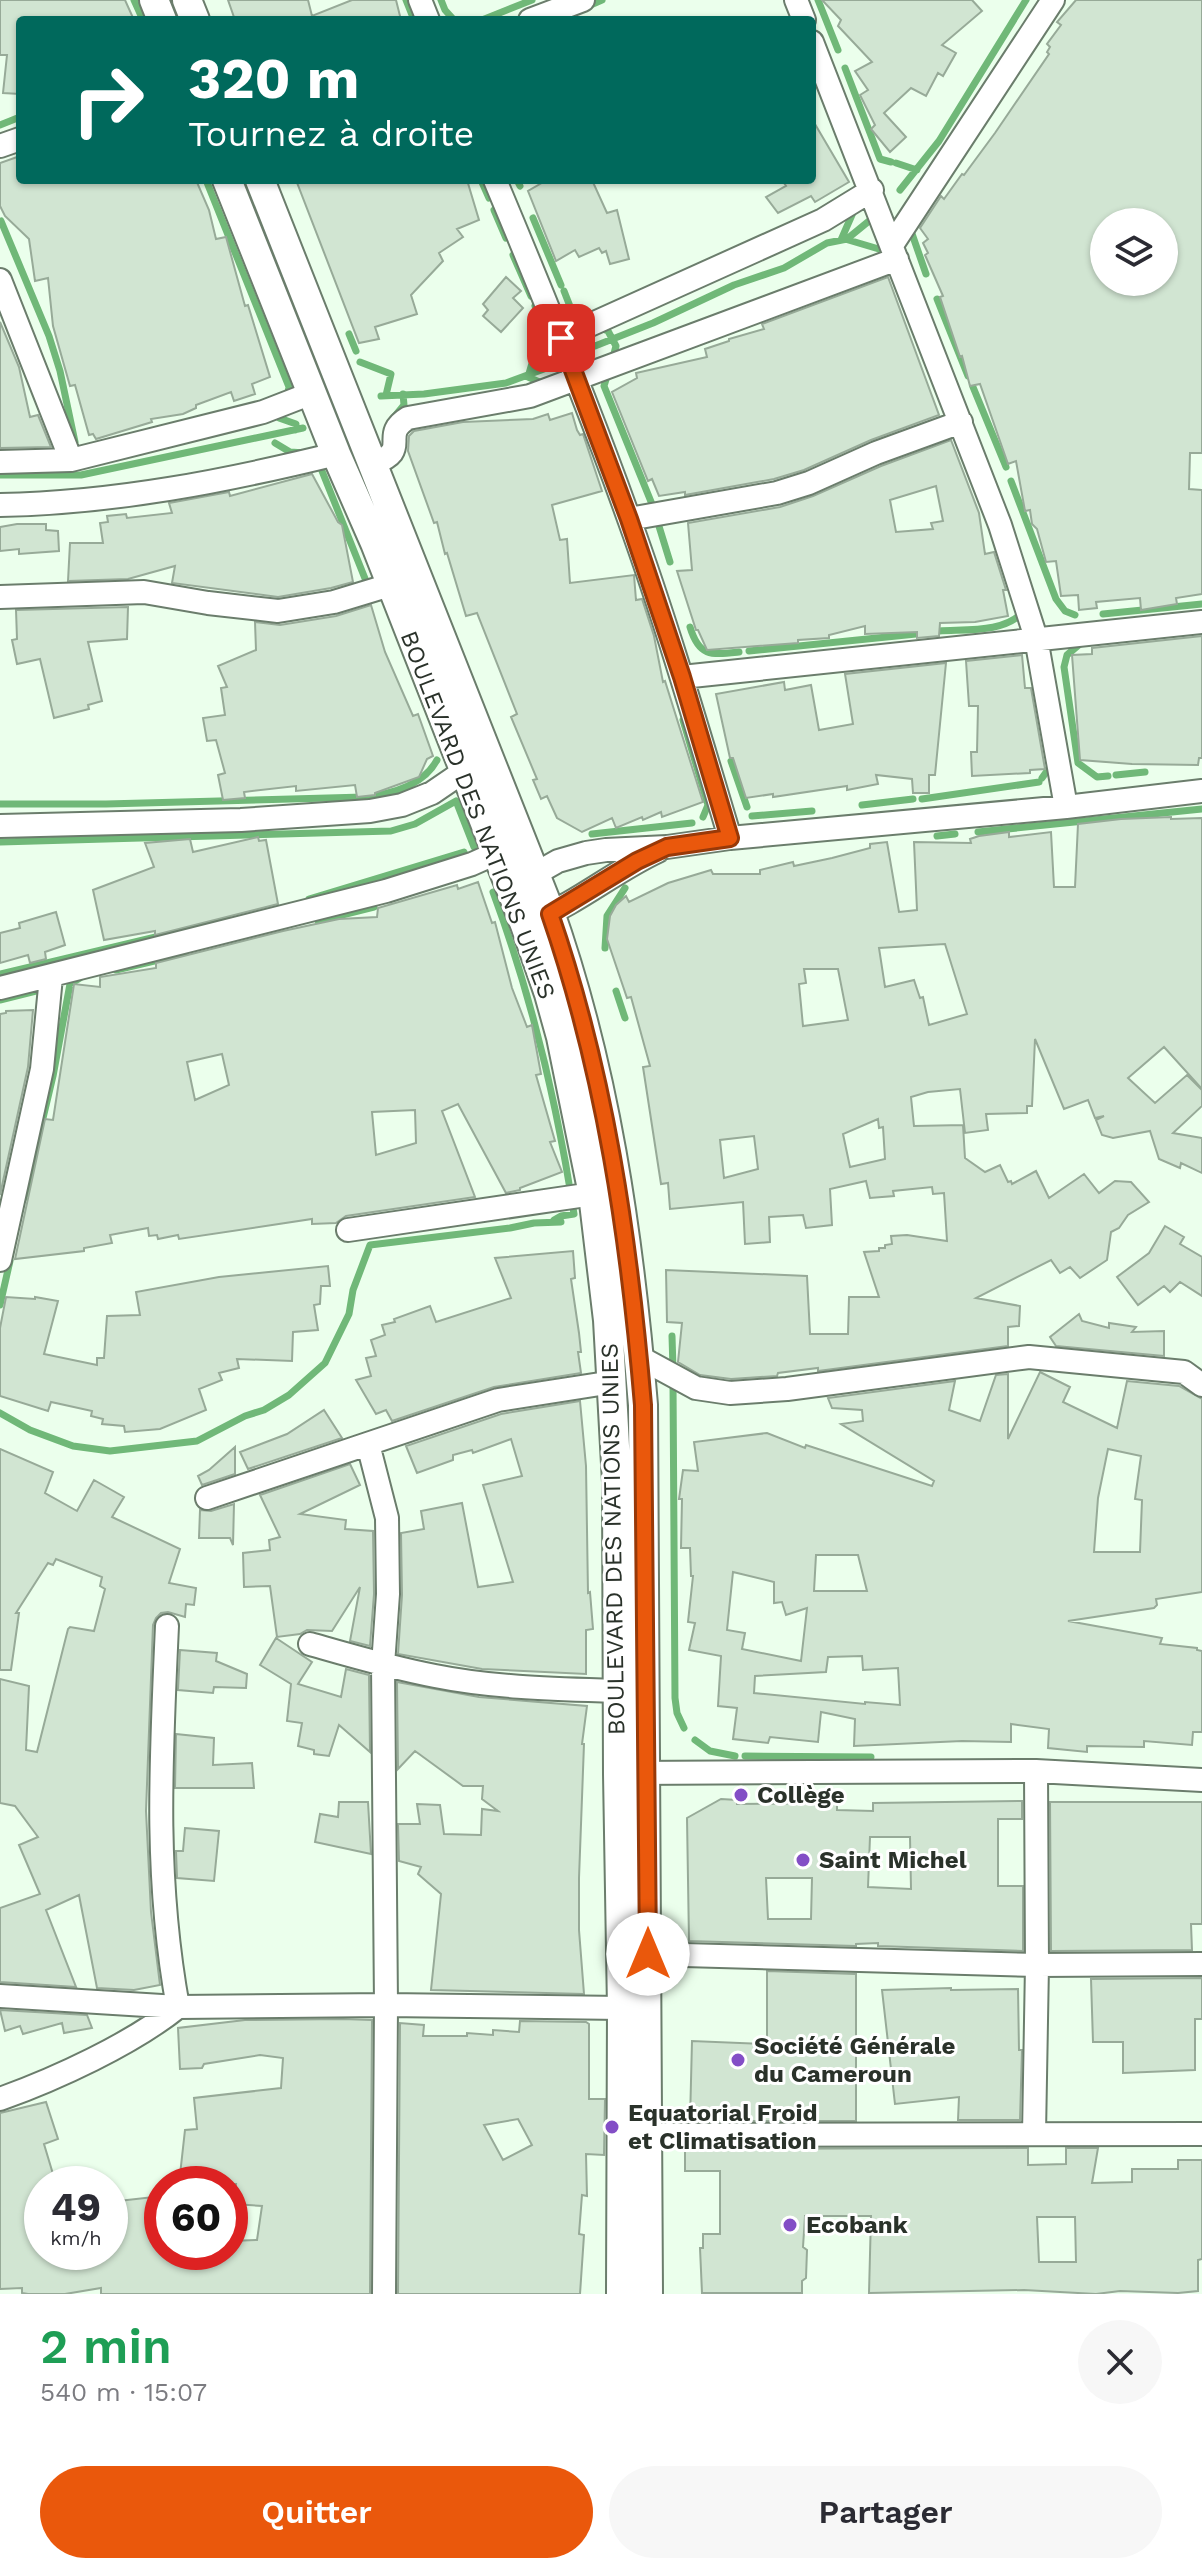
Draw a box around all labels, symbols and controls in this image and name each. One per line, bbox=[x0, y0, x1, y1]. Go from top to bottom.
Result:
text: 320 m bbox=[188, 46, 359, 112]
icon: right bbox=[56, 48, 160, 152]
text: Tournez à droite bbox=[188, 113, 474, 155]
map controls bbox=[1090, 208, 1178, 296]
button: layers bbox=[1090, 208, 1178, 296]
pin bbox=[527, 304, 595, 372]
icon: arrive bbox=[539, 316, 583, 360]
street label: BOULEVARD DES NATIONS UNIES bbox=[395, 627, 561, 1003]
street label: BOULEVARD DES NATIONS UNIES bbox=[596, 1343, 630, 1735]
place label: Collège bbox=[757, 1781, 845, 1809]
marker: Collège bbox=[732, 1786, 750, 1804]
place label: Saint Michel bbox=[819, 1846, 967, 1874]
marker: Saint Michel bbox=[794, 1851, 812, 1869]
position arrow bbox=[606, 1912, 690, 1996]
place label: Société Générale du Cameroun bbox=[754, 2032, 955, 2088]
marker: Société Générale du Cameroun bbox=[729, 2051, 747, 2069]
place label: Equatorial Froid et Climatisation bbox=[628, 2099, 818, 2155]
marker: Equatorial Froid et Climatisation bbox=[603, 2118, 621, 2136]
speed limit sign: 60 bbox=[144, 2166, 248, 2270]
text: 49 bbox=[51, 2184, 101, 2231]
place label: Ecobank bbox=[806, 2211, 908, 2239]
marker: Ecobank bbox=[781, 2216, 799, 2234]
text: km/h bbox=[50, 2226, 102, 2250]
text: 2 min bbox=[40, 2318, 172, 2375]
button: close bbox=[1078, 2320, 1162, 2404]
text: 540 m · 15:07 bbox=[40, 2377, 207, 2407]
button: Quitter bbox=[40, 2466, 593, 2558]
button: Partager bbox=[609, 2466, 1162, 2558]

